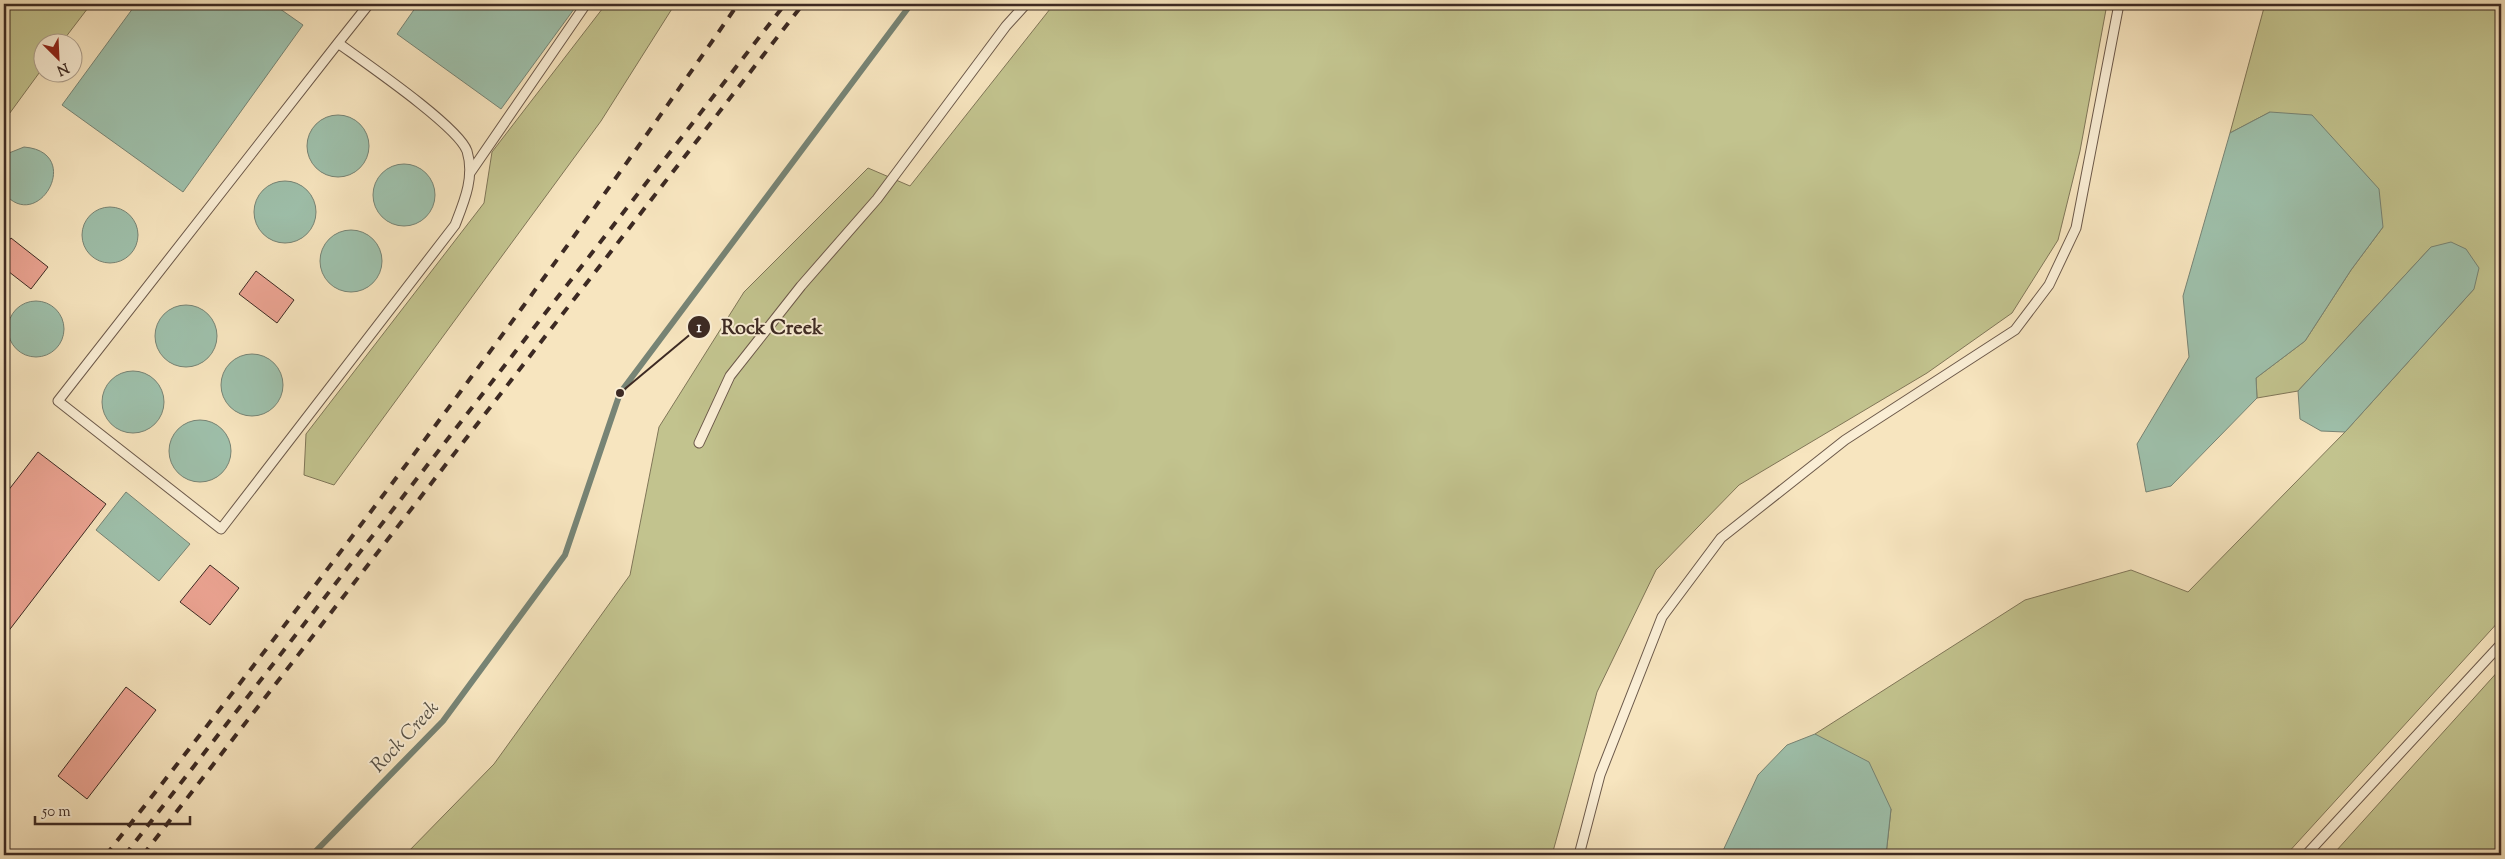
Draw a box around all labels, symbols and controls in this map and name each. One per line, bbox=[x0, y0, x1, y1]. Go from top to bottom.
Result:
north arrow bbox=[32, 32, 82, 82]
text: N bbox=[53, 57, 72, 79]
callout: Rock Creek bbox=[686, 310, 833, 345]
text: Rock Creek bbox=[721, 315, 823, 344]
text: 1 bbox=[696, 318, 702, 339]
water label: Rock Creek bbox=[365, 695, 447, 780]
scale bar bbox=[35, 794, 190, 826]
text: 50 m bbox=[41, 802, 71, 823]

